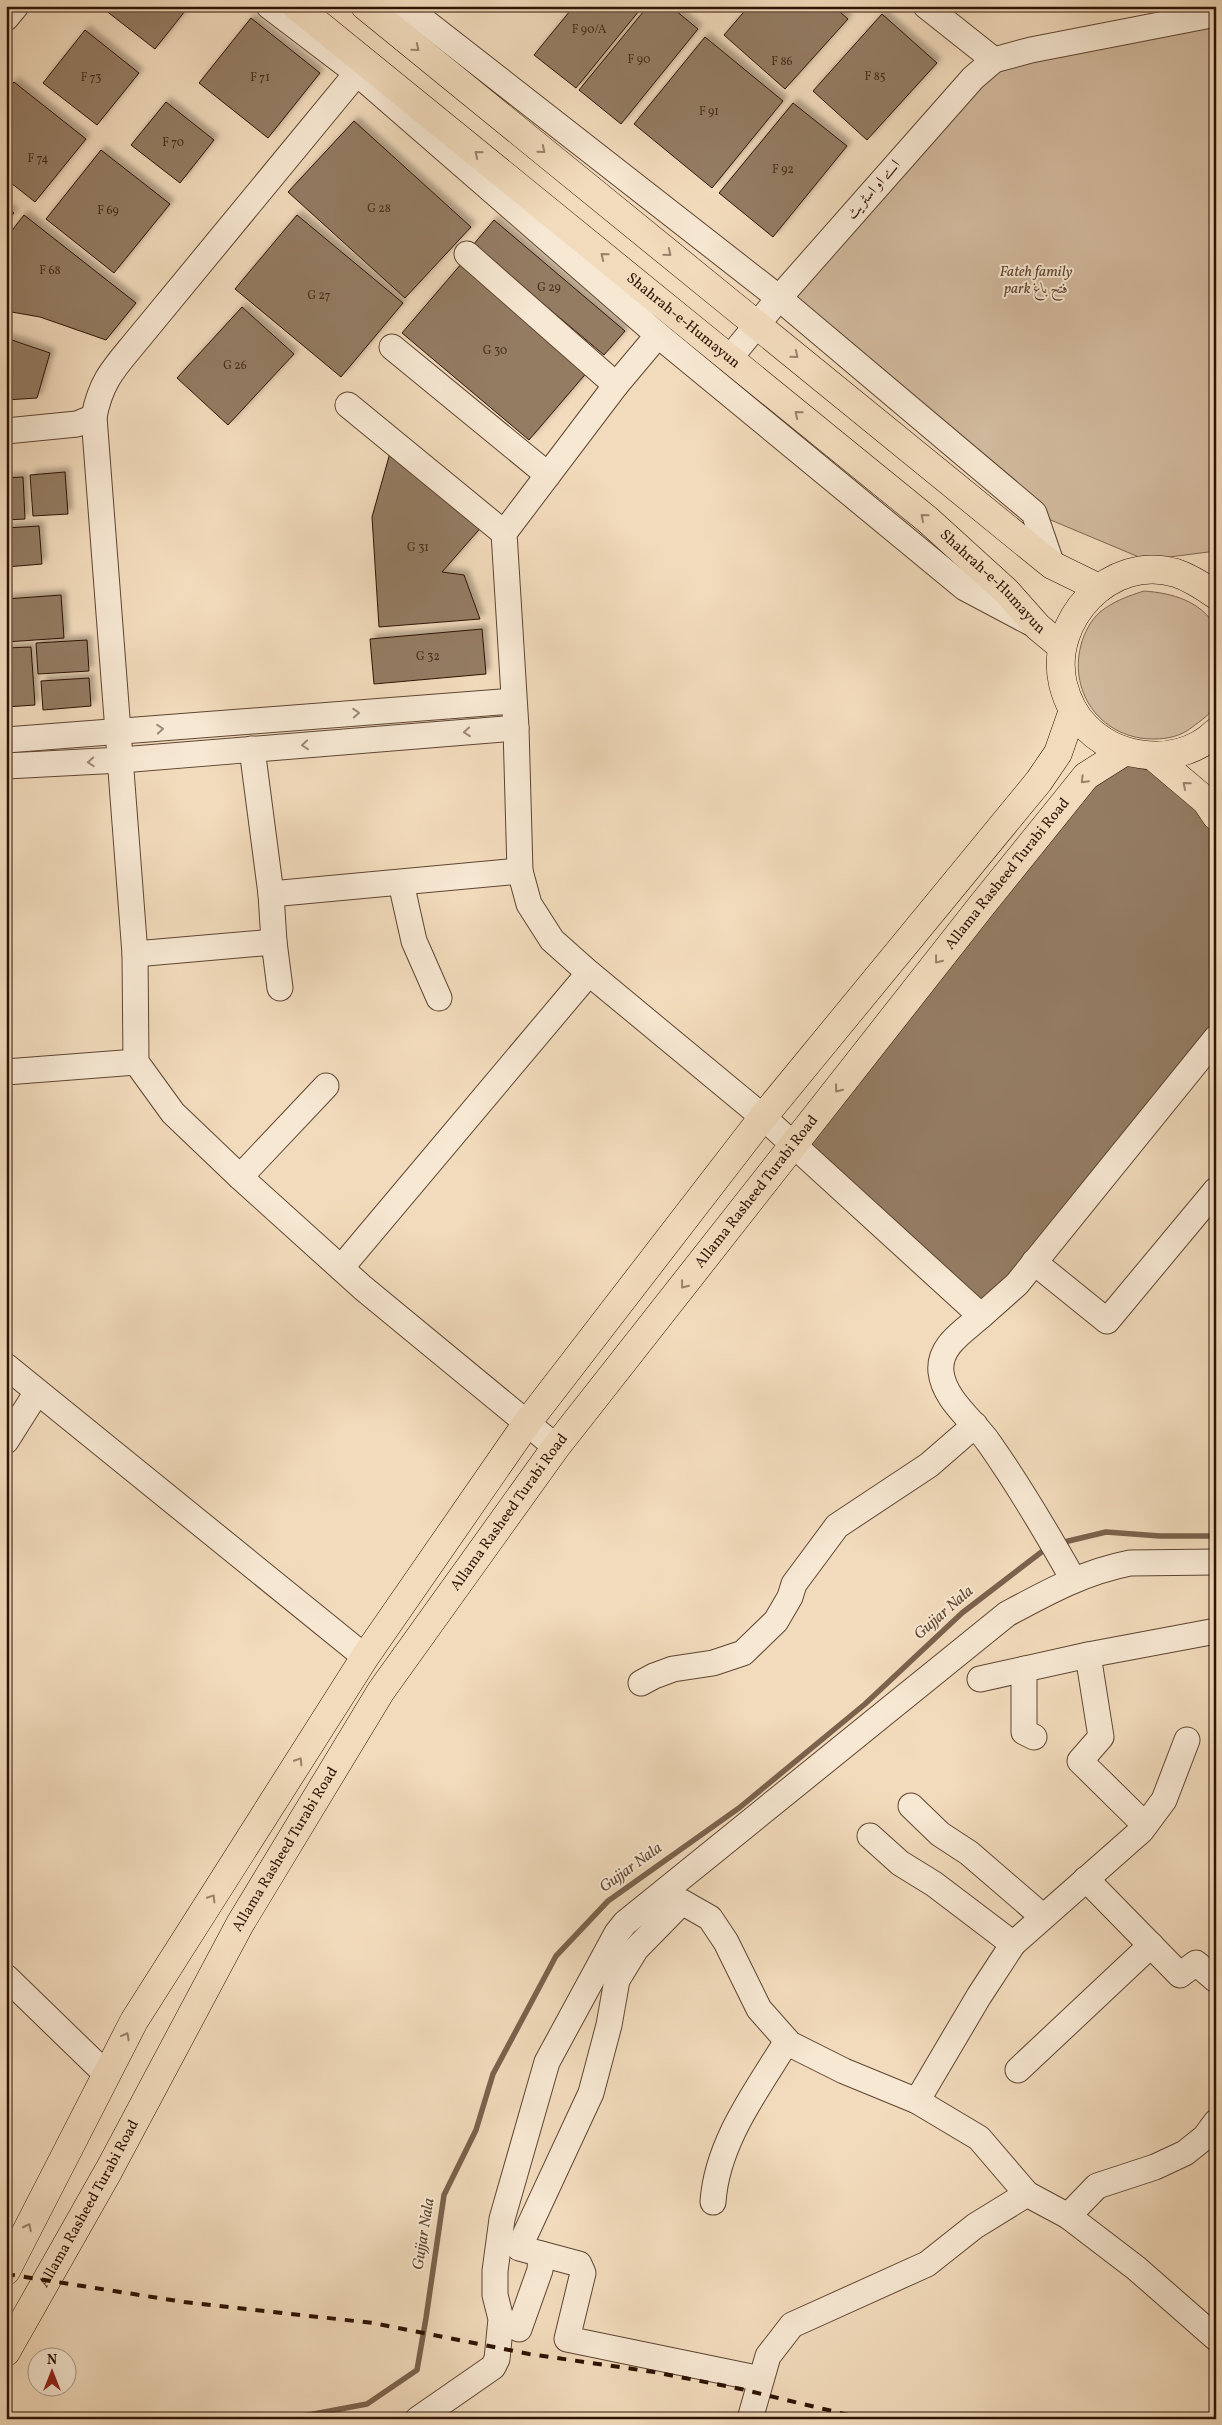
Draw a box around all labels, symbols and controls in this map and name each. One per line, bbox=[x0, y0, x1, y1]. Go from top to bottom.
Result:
house number: F 90/A bbox=[572, 22, 607, 38]
one-way arrow bbox=[411, 42, 420, 51]
house number: F 90 bbox=[628, 52, 650, 68]
house number: F 86 bbox=[771, 54, 793, 70]
house number: F 85 bbox=[865, 69, 886, 85]
house number: F 73 bbox=[81, 70, 101, 86]
house number: F 71 bbox=[250, 70, 270, 86]
house number: F 91 bbox=[699, 104, 719, 120]
house number: F 70 bbox=[162, 135, 184, 151]
one-way arrow bbox=[536, 145, 545, 153]
one-way arrow bbox=[474, 150, 483, 159]
house number: F 74 bbox=[28, 151, 48, 167]
street label: اے او اسٹریٹ bbox=[842, 156, 906, 224]
house number: F 92 bbox=[772, 162, 794, 178]
house number: G 28 bbox=[367, 201, 391, 217]
house number: F 69 bbox=[97, 203, 119, 219]
one-way arrow bbox=[662, 248, 671, 256]
one-way arrow bbox=[600, 253, 609, 262]
park label: Fateh family park فتح باغ bbox=[999, 262, 1073, 302]
house number: F 68 bbox=[39, 263, 61, 279]
street label: Shahrah-e-Humayun bbox=[622, 268, 745, 374]
house number: G 29 bbox=[537, 280, 561, 296]
house number: G 27 bbox=[307, 288, 331, 304]
house number: G 30 bbox=[483, 343, 507, 359]
one-way arrow bbox=[789, 349, 798, 357]
house number: G 26 bbox=[223, 358, 247, 374]
one-way arrow bbox=[794, 411, 803, 420]
one-way arrow bbox=[921, 514, 930, 522]
street label: Shahrah-e-Humayun bbox=[935, 525, 1050, 639]
house number: G 31 bbox=[407, 540, 429, 556]
house number: G 32 bbox=[416, 649, 440, 665]
one-way arrow bbox=[353, 708, 361, 719]
one-way arrow bbox=[156, 723, 164, 734]
one-way arrow bbox=[463, 726, 471, 737]
one-way arrow bbox=[301, 739, 309, 750]
one-way arrow bbox=[86, 756, 94, 767]
one-way arrow bbox=[1081, 774, 1090, 783]
one-way arrow bbox=[1183, 782, 1192, 791]
street label: Allama Rasheed Turabi Road bbox=[940, 793, 1075, 954]
one-way arrow bbox=[935, 955, 944, 964]
one-way arrow bbox=[835, 1083, 844, 1092]
street label: Allama Rasheed Turabi Road bbox=[690, 1111, 823, 1273]
one-way arrow bbox=[681, 1279, 689, 1288]
street label: Allama Rasheed Turabi Road bbox=[445, 1429, 573, 1595]
water label: Gujjar Nala bbox=[909, 1581, 979, 1645]
one-way arrow bbox=[293, 1757, 302, 1766]
street label: Allama Rasheed Turabi Road bbox=[227, 1763, 343, 1935]
water label: Gujjar Nala bbox=[595, 1837, 667, 1898]
one-way arrow bbox=[205, 1894, 215, 1903]
one-way arrow bbox=[119, 2032, 129, 2041]
street label: Allama Rasheed Turabi Road bbox=[34, 2116, 144, 2292]
water label: Gujjar Nala bbox=[407, 2196, 441, 2272]
one-way arrow bbox=[22, 2223, 32, 2232]
north arrow bbox=[28, 2348, 78, 2398]
text: N bbox=[47, 2351, 57, 2370]

